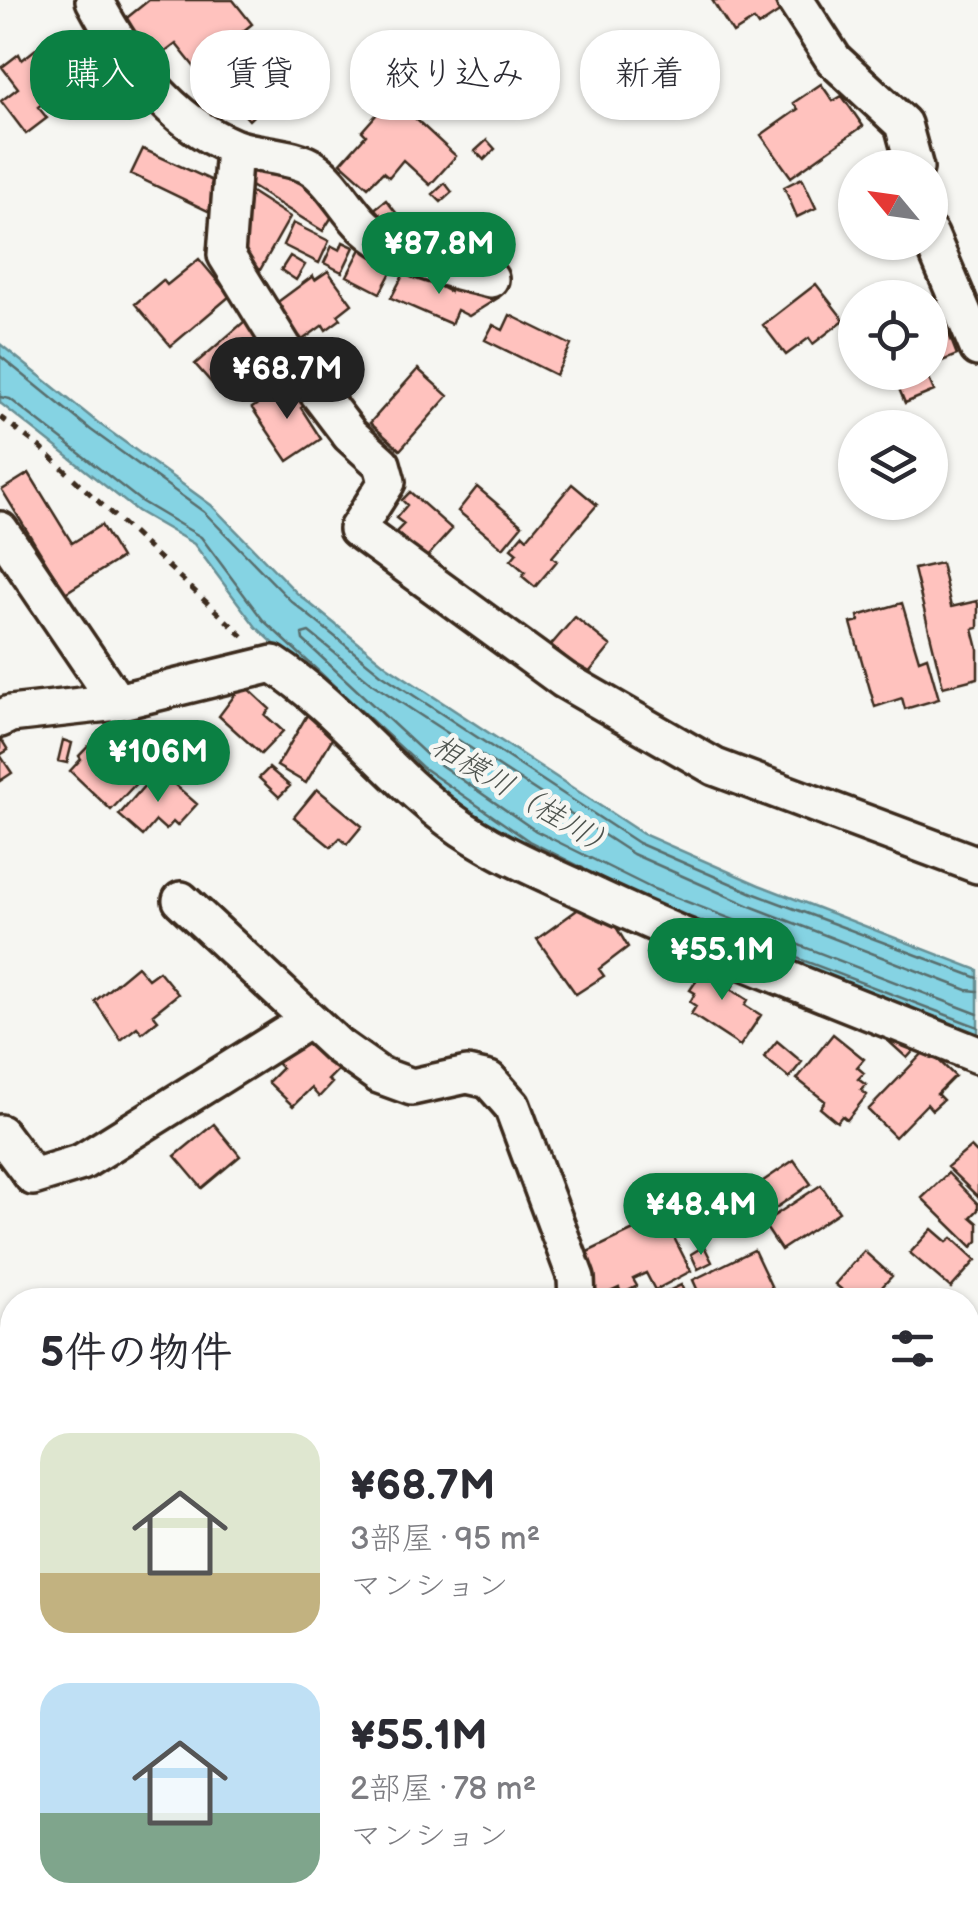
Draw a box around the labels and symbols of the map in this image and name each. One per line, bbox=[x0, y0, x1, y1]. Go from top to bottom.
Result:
north arrow bbox=[838, 150, 948, 260]
pin: ¥87.8M bbox=[358, 212, 520, 297]
pin: ¥68.7M bbox=[206, 337, 368, 422]
pin: ¥106M bbox=[88, 720, 228, 805]
water label: 相模川（桂川） bbox=[425, 727, 623, 867]
pin: ¥55.1M bbox=[641, 918, 803, 1003]
pin: ¥48.4M bbox=[620, 1173, 782, 1258]

